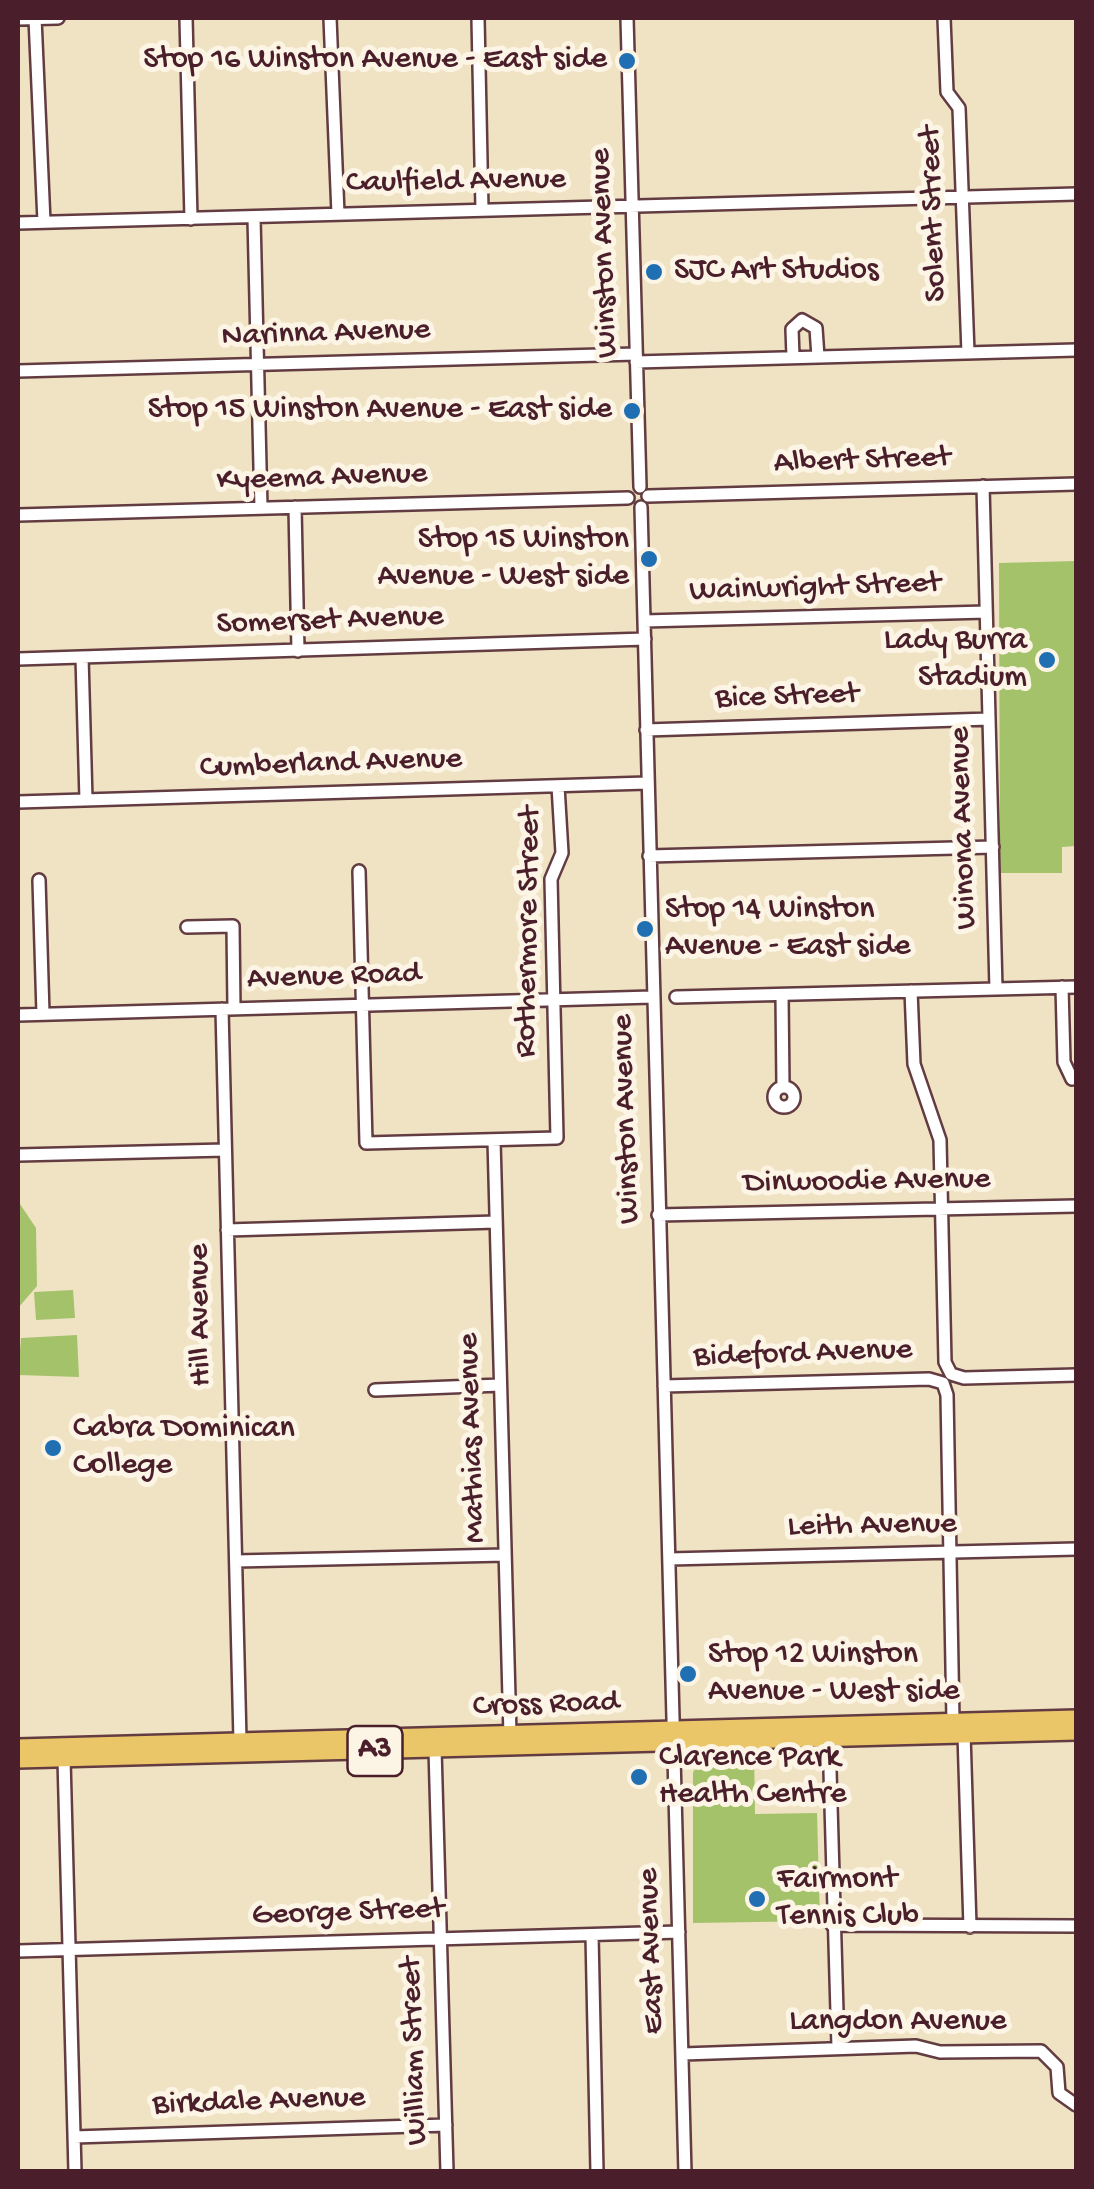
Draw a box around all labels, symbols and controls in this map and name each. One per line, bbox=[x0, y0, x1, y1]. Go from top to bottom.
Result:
place label: Stop 16 Winston Avenue - East side bbox=[143, 42, 607, 80]
marker: Stop 16 Winston Avenue - East side bbox=[616, 50, 638, 72]
street label: Solent Street bbox=[913, 125, 957, 303]
street label: Winston Avenue bbox=[583, 147, 629, 359]
street label: Caulfield Avenue bbox=[346, 162, 566, 204]
place label: SJC Art Studios bbox=[674, 253, 879, 291]
marker: SJC Art Studios bbox=[643, 261, 665, 283]
street label: Narinna Avenue bbox=[221, 312, 431, 358]
place label: Stop 15 Winston Avenue - East side bbox=[148, 392, 612, 430]
marker: Stop 15 Winston Avenue - East side bbox=[621, 400, 643, 422]
street label: Albert Street bbox=[773, 440, 951, 484]
street label: Kyeema Avenue bbox=[216, 456, 428, 502]
place label: Stop 15 Winston Avenue - West side bbox=[377, 522, 629, 597]
marker: Stop 15 Winston Avenue - West side bbox=[638, 548, 660, 570]
street label: Wainwright Street bbox=[689, 565, 941, 613]
street label: Somerset Avenue bbox=[216, 599, 444, 645]
place label: Lady Burra Stadium bbox=[884, 623, 1027, 698]
marker: Lady Burra Stadium bbox=[1036, 649, 1058, 671]
street label: Bice Street bbox=[715, 676, 859, 720]
street label: Winona Avenue bbox=[942, 726, 988, 930]
street label: Cumberland Avenue bbox=[199, 741, 463, 789]
street label: Rothermore Street bbox=[509, 806, 551, 1058]
place label: Stop 14 Winston Avenue - East side bbox=[665, 892, 911, 967]
marker: Stop 14 Winston Avenue - East side bbox=[634, 918, 656, 940]
street label: Avenue Road bbox=[247, 956, 421, 1000]
street label: Winston Avenue bbox=[605, 1013, 651, 1225]
street label: Dinwoodie Avenue bbox=[743, 1162, 991, 1204]
street label: Hill Avenue bbox=[182, 1243, 222, 1387]
street label: Mathias Avenue bbox=[451, 1332, 497, 1544]
street label: Bideford Avenue bbox=[693, 1332, 913, 1378]
place label: Cabra Dominican College bbox=[73, 1411, 295, 1486]
marker: Cabra Dominican College bbox=[42, 1437, 64, 1459]
street label: Leith Avenue bbox=[787, 1506, 957, 1548]
place label: Stop 12 Winston Avenue - West side bbox=[708, 1637, 960, 1712]
marker: Stop 12 Winston Avenue - West side bbox=[677, 1663, 699, 1685]
street label: Cross Road bbox=[472, 1684, 620, 1728]
road number: A3 bbox=[348, 1726, 402, 1776]
place label: Clarence Park Health Centre bbox=[659, 1740, 846, 1815]
marker: Clarence Park Health Centre bbox=[628, 1766, 650, 1788]
place label: Fairmont Tennis Club bbox=[777, 1862, 919, 1937]
street label: East Avenue bbox=[631, 1867, 675, 2035]
marker: Fairmont Tennis Club bbox=[746, 1888, 768, 1910]
street label: George Street bbox=[251, 1891, 445, 1937]
street label: William Street bbox=[394, 1956, 438, 2146]
street label: Langdon Avenue bbox=[789, 2004, 1007, 2042]
street label: Birkdale Avenue bbox=[152, 2080, 366, 2126]

